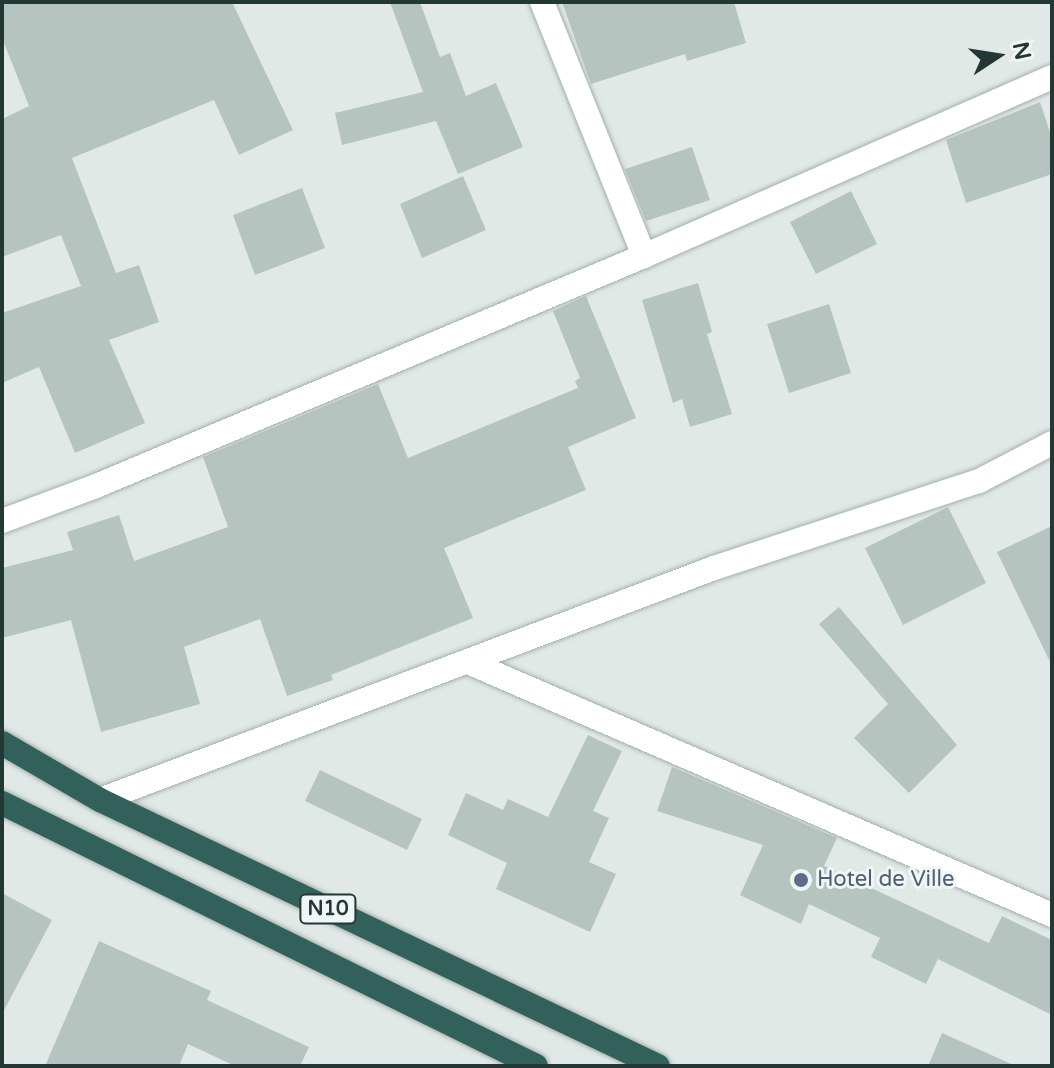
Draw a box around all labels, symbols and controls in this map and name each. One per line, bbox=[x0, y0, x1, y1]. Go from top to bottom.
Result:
north arrow bbox=[958, 16, 1038, 96]
text: N bbox=[1007, 40, 1036, 62]
place label: Hotel de Ville bbox=[817, 867, 954, 893]
marker: Hotel de Ville bbox=[792, 871, 810, 889]
road number: N10 bbox=[298, 893, 358, 925]

